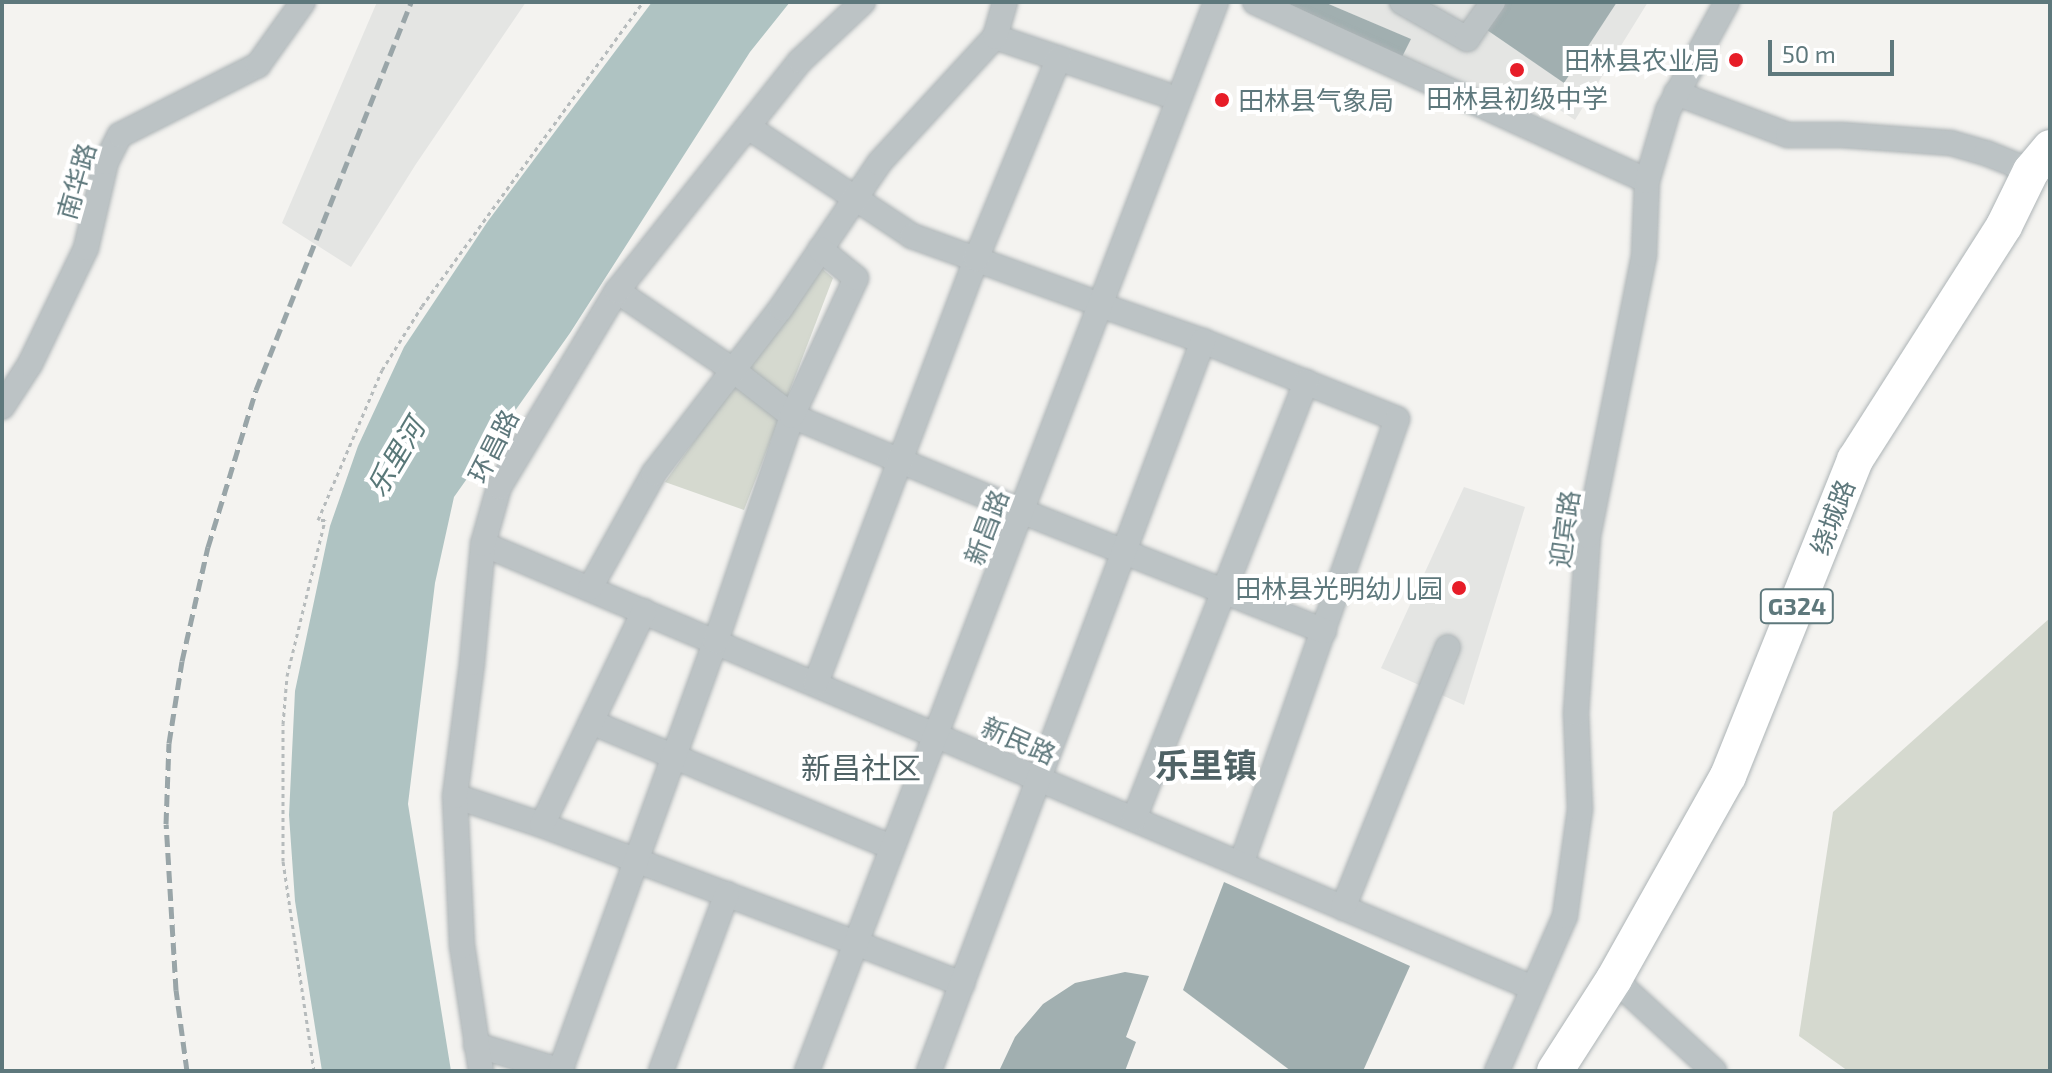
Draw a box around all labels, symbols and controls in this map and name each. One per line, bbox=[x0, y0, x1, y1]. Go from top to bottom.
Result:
scale bar bbox=[1772, 24, 1898, 74]
text: 50 m bbox=[1782, 39, 1836, 68]
place label: 田林县农业局 bbox=[1564, 44, 1720, 76]
marker: 田林县农业局 bbox=[1727, 51, 1745, 69]
marker: 田林县初级中学 bbox=[1508, 61, 1526, 79]
place label: 田林县初级中学 bbox=[1426, 82, 1608, 114]
place label: 田林县气象局 bbox=[1238, 84, 1394, 116]
marker: 田林县气象局 bbox=[1213, 91, 1231, 109]
street label: 南华路 bbox=[50, 139, 102, 223]
street label: 环昌路 bbox=[461, 404, 525, 488]
water label: 乐里河 bbox=[359, 412, 431, 502]
street label: 绕城路 bbox=[1803, 475, 1861, 559]
street label: 新昌路 bbox=[957, 485, 1015, 569]
street label: 迎宾路 bbox=[1543, 488, 1585, 570]
place label: 田林县光明幼儿园 bbox=[1235, 572, 1443, 604]
marker: 田林县光明幼儿园 bbox=[1450, 579, 1468, 597]
road number: G324 bbox=[1759, 586, 1835, 626]
street label: 新民路 bbox=[977, 710, 1061, 770]
district label: 乐里镇 bbox=[1155, 745, 1257, 785]
district label: 新昌社区 bbox=[801, 749, 921, 785]

